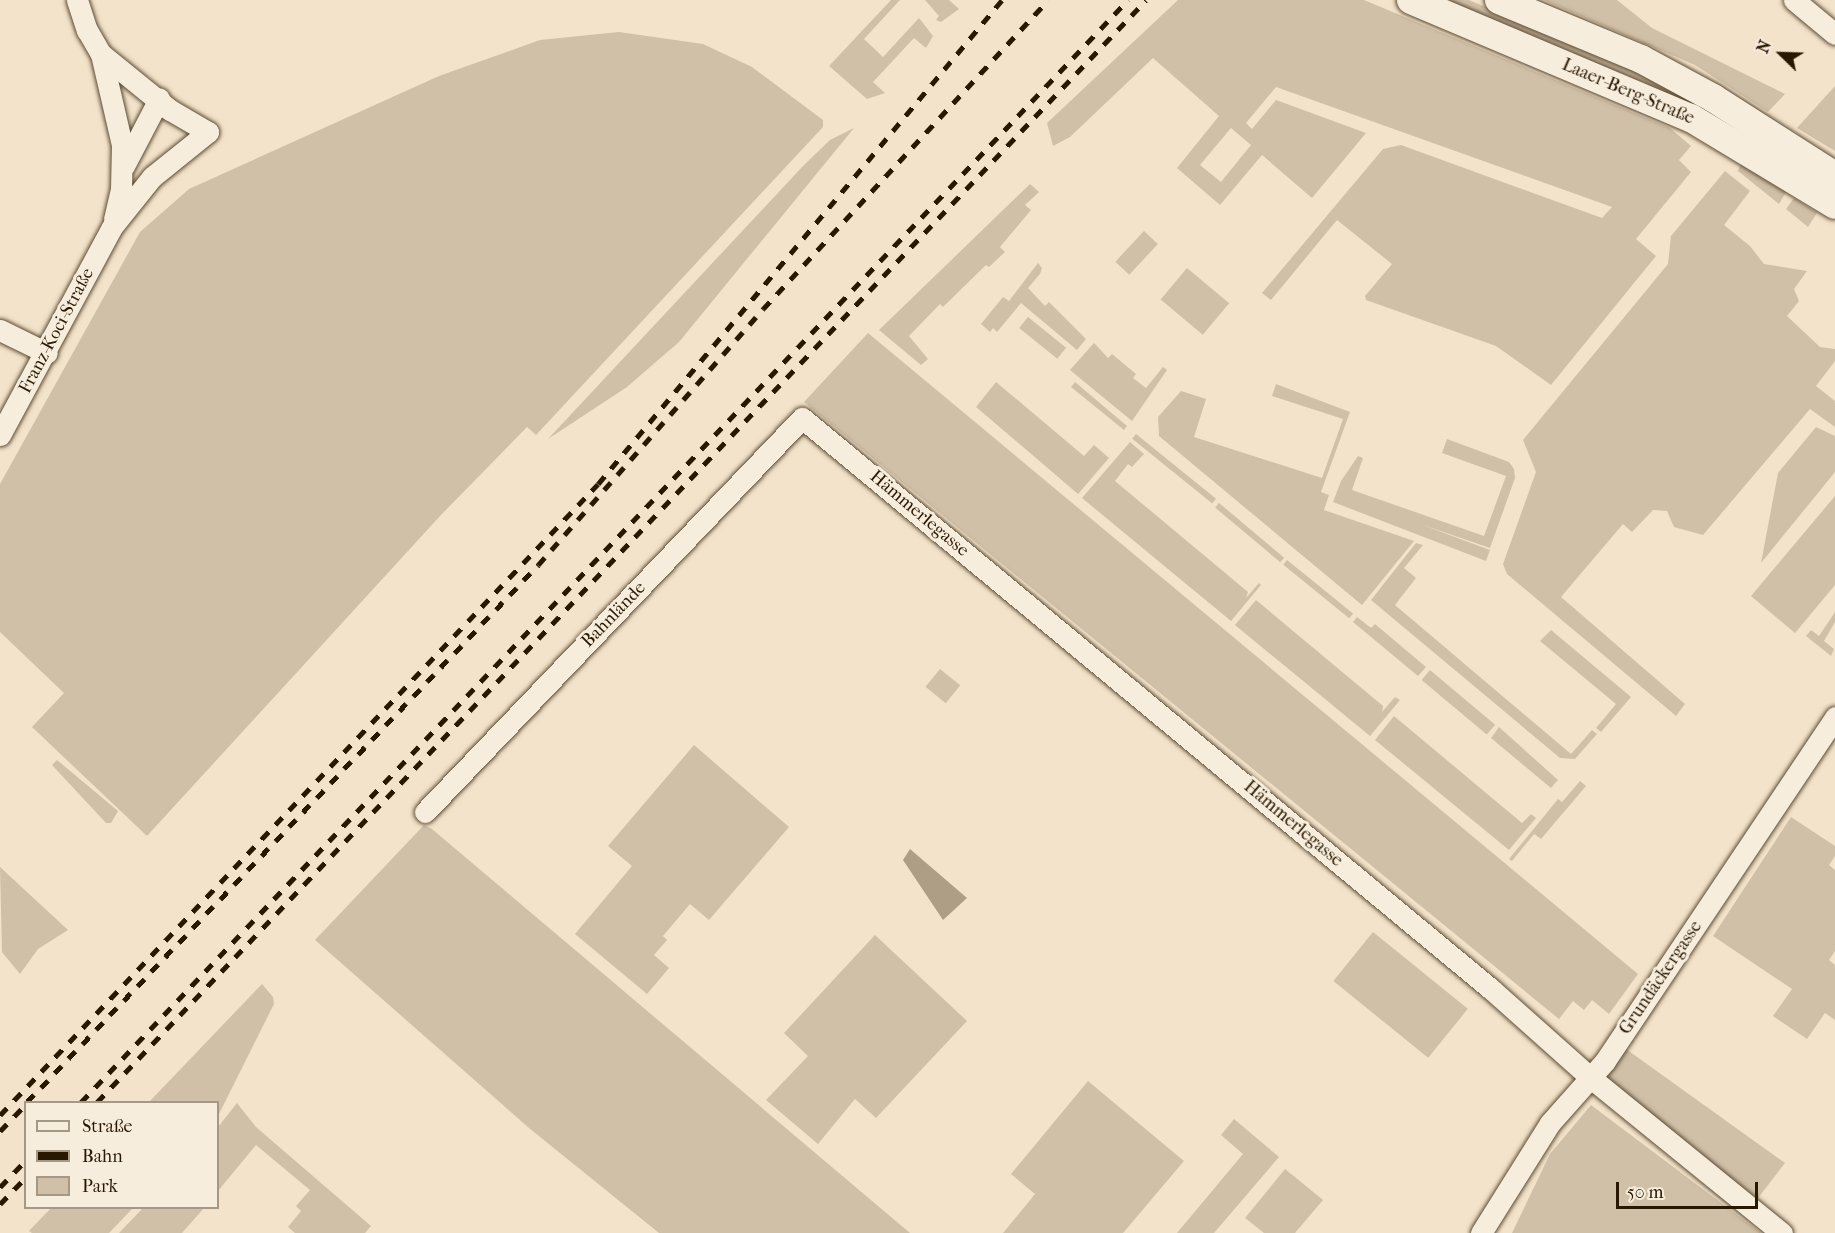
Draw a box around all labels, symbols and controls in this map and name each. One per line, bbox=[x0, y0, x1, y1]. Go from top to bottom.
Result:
north arrow bbox=[1751, 24, 1811, 84]
text: N bbox=[1753, 37, 1775, 56]
street label: Laaer-Berg-Straße bbox=[1559, 54, 1697, 130]
street label: Franz-Koci-Straße bbox=[15, 265, 99, 397]
street label: Hämmerlegasse bbox=[865, 466, 973, 562]
street label: Bahnlände bbox=[577, 578, 651, 652]
street label: Hämmerlegasse bbox=[1239, 776, 1347, 872]
street label: Grundäckergasse bbox=[1615, 917, 1707, 1039]
legend bbox=[24, 1101, 219, 1209]
text: Straße bbox=[82, 1116, 132, 1137]
text: Bahn bbox=[82, 1146, 123, 1167]
scale bar bbox=[1619, 1170, 1762, 1208]
text: Park bbox=[82, 1176, 118, 1197]
text: 50 m bbox=[1627, 1182, 1663, 1203]

